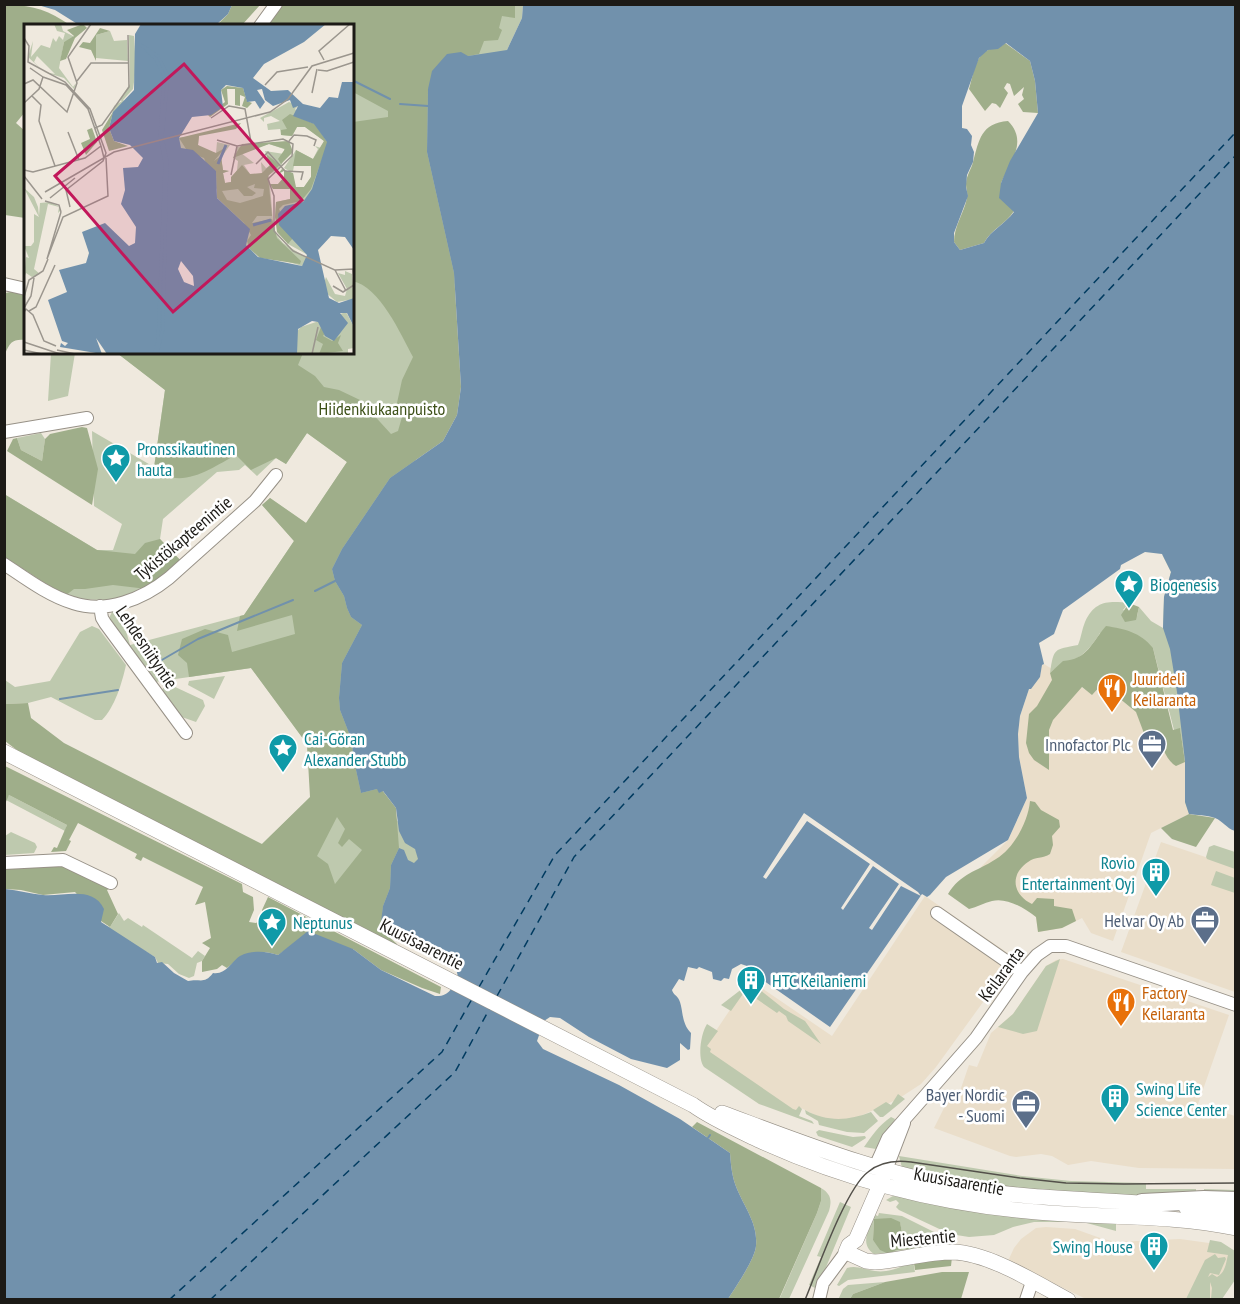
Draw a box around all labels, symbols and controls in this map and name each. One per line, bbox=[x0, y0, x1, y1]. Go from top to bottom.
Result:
inset map bbox=[24, 24, 354, 354]
park label: Hiidenkiukaanpuisto bbox=[319, 397, 446, 420]
place label: Pronssikautinen hauta bbox=[137, 437, 235, 481]
place icon: Pronssikautinen hauta bbox=[100, 442, 132, 484]
street label: Tykistökapteenintie bbox=[130, 491, 236, 585]
place icon: Biogenesis bbox=[1113, 568, 1145, 610]
place label: Biogenesis bbox=[1150, 573, 1217, 596]
street label: Lehdesniityntie bbox=[111, 601, 183, 693]
place label: Juurideli Keilaranta bbox=[1132, 667, 1196, 711]
restaurant icon: Juurideli Keilaranta bbox=[1096, 672, 1128, 714]
place label: Cai-Göran Alexander Stubb bbox=[304, 727, 407, 771]
office icon: Innofactor Plc bbox=[1136, 728, 1168, 770]
place icon: Cai-Göran Alexander Stubb bbox=[267, 732, 299, 774]
place label: Innofactor Plc bbox=[1045, 733, 1132, 756]
place label: Rovio Entertainment Oyj bbox=[1022, 851, 1135, 895]
building icon: Rovio Entertainment Oyj bbox=[1140, 856, 1172, 898]
office icon: Helvar Oy Ab bbox=[1189, 904, 1221, 946]
place icon: Neptunus bbox=[256, 906, 288, 948]
place label: Helvar Oy Ab bbox=[1104, 909, 1184, 932]
place label: Neptunus bbox=[293, 911, 353, 934]
street label: Kuusisaarentie bbox=[376, 913, 468, 975]
street label: Keilaranta bbox=[973, 942, 1029, 1006]
building icon: HTC Keilaniemi bbox=[735, 964, 767, 1006]
place label: HTC Keilaniemi bbox=[772, 969, 866, 992]
place label: Factory Keilaranta bbox=[1142, 981, 1205, 1025]
restaurant icon: Factory Keilaranta bbox=[1105, 986, 1137, 1028]
place label: Swing Life Science Center bbox=[1136, 1077, 1227, 1121]
building icon: Swing Life Science Center bbox=[1099, 1082, 1131, 1124]
place label: Bayer Nordic - Suomi bbox=[926, 1083, 1006, 1127]
office icon: Bayer Nordic - Suomi bbox=[1010, 1088, 1042, 1130]
street label: Kuusisaarentie bbox=[912, 1162, 1006, 1200]
street label: Miestentie bbox=[889, 1224, 957, 1252]
building icon: Swing House bbox=[1138, 1230, 1170, 1272]
place label: Swing House bbox=[1053, 1235, 1133, 1258]

